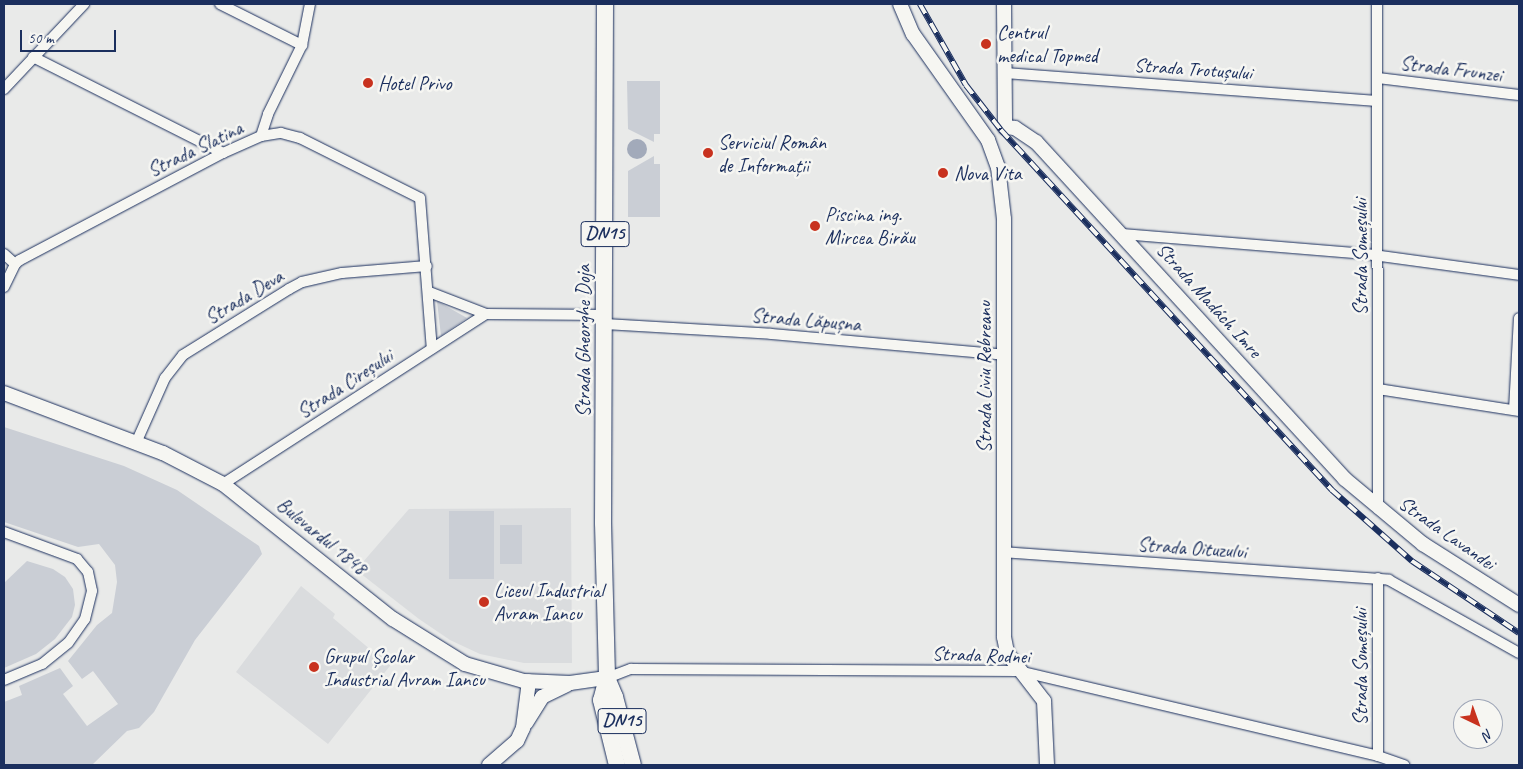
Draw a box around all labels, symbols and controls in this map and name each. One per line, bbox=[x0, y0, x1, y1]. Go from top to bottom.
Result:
scale bar bbox=[22, 20, 119, 52]
place label: Centrul medical Topmed bbox=[997, 21, 1099, 68]
text: 50 m bbox=[28, 29, 54, 48]
marker: Centrul medical Topmed bbox=[979, 37, 993, 51]
street label: Strada Frunzei bbox=[1399, 51, 1503, 87]
street label: Strada Trotușului bbox=[1133, 53, 1253, 85]
place label: Hotel Privo bbox=[378, 71, 452, 95]
marker: Hotel Privo bbox=[362, 77, 374, 89]
street label: Strada Slatina bbox=[143, 116, 247, 182]
place label: Serviciul Român de Informații bbox=[718, 130, 825, 177]
marker: Serviciul Român de Informații bbox=[702, 147, 714, 159]
place label: Nova Vita bbox=[954, 161, 1021, 185]
marker: Nova Vita bbox=[936, 166, 950, 180]
street label: Strada Someșului bbox=[1348, 199, 1372, 315]
place label: Piscina ing. Mircea Birău bbox=[825, 203, 915, 250]
road number: DN15 bbox=[580, 218, 630, 250]
marker: Piscina ing. Mircea Birău bbox=[809, 220, 821, 232]
street label: Strada Madách Imre bbox=[1151, 237, 1267, 363]
street label: Strada Deva bbox=[201, 264, 287, 330]
street label: Strada Gheorghe Doja bbox=[571, 265, 595, 417]
street label: Strada Liviu Rebreanu bbox=[972, 301, 996, 453]
street label: Strada Lăpușna bbox=[750, 303, 862, 337]
street label: Strada Cireșului bbox=[293, 344, 397, 424]
street label: Strada Lavandei bbox=[1394, 491, 1500, 575]
street label: Bulevardul 1848 bbox=[272, 492, 372, 580]
street label: Strada Oituzului bbox=[1136, 532, 1248, 564]
place label: Liceul Industrial Avram Iancu bbox=[494, 578, 604, 625]
marker: Liceul Industrial Avram Iancu bbox=[478, 596, 490, 608]
street label: Strada Someșului bbox=[1348, 609, 1372, 725]
street label: Strada Rodnei bbox=[932, 641, 1030, 669]
place label: Grupul Școlar Industrial Avram Iancu bbox=[324, 644, 485, 691]
marker: Grupul Școlar Industrial Avram Iancu bbox=[308, 661, 320, 673]
north arrow bbox=[1453, 699, 1503, 749]
road number: DN15 bbox=[597, 704, 647, 738]
text: N bbox=[1479, 726, 1497, 744]

